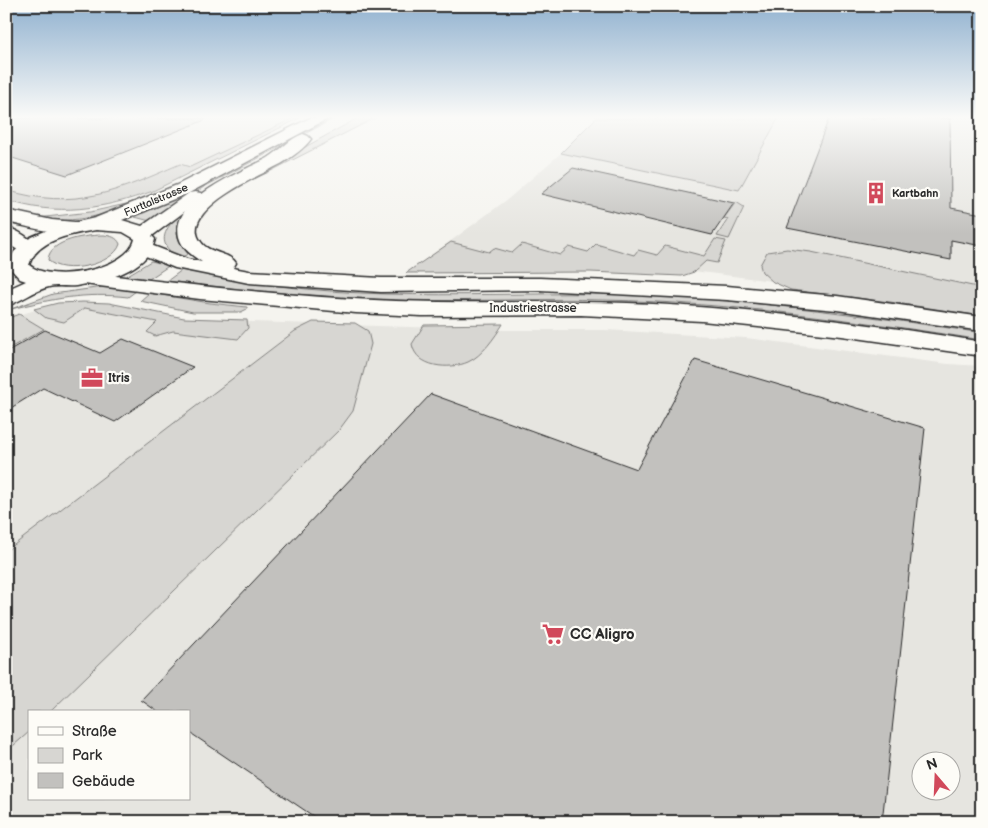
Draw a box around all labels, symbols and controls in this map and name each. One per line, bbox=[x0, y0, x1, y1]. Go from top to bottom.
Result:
building icon: Kartbahn bbox=[863, 180, 889, 206]
street label: Furttalstrasse bbox=[122, 181, 190, 219]
place label: Kartbahn bbox=[892, 187, 939, 200]
street label: Industriestrasse bbox=[489, 301, 577, 316]
office icon: Itris bbox=[79, 365, 105, 391]
place label: Itris bbox=[108, 371, 130, 386]
supermarket icon: CC Aligro bbox=[540, 621, 566, 647]
place label: CC Aligro bbox=[570, 625, 635, 644]
legend bbox=[28, 710, 190, 800]
text: Straße bbox=[72, 722, 117, 741]
text: Park bbox=[72, 746, 103, 765]
north arrow bbox=[910, 750, 960, 800]
text: N bbox=[924, 754, 940, 774]
text: Gebäude bbox=[72, 772, 135, 791]

